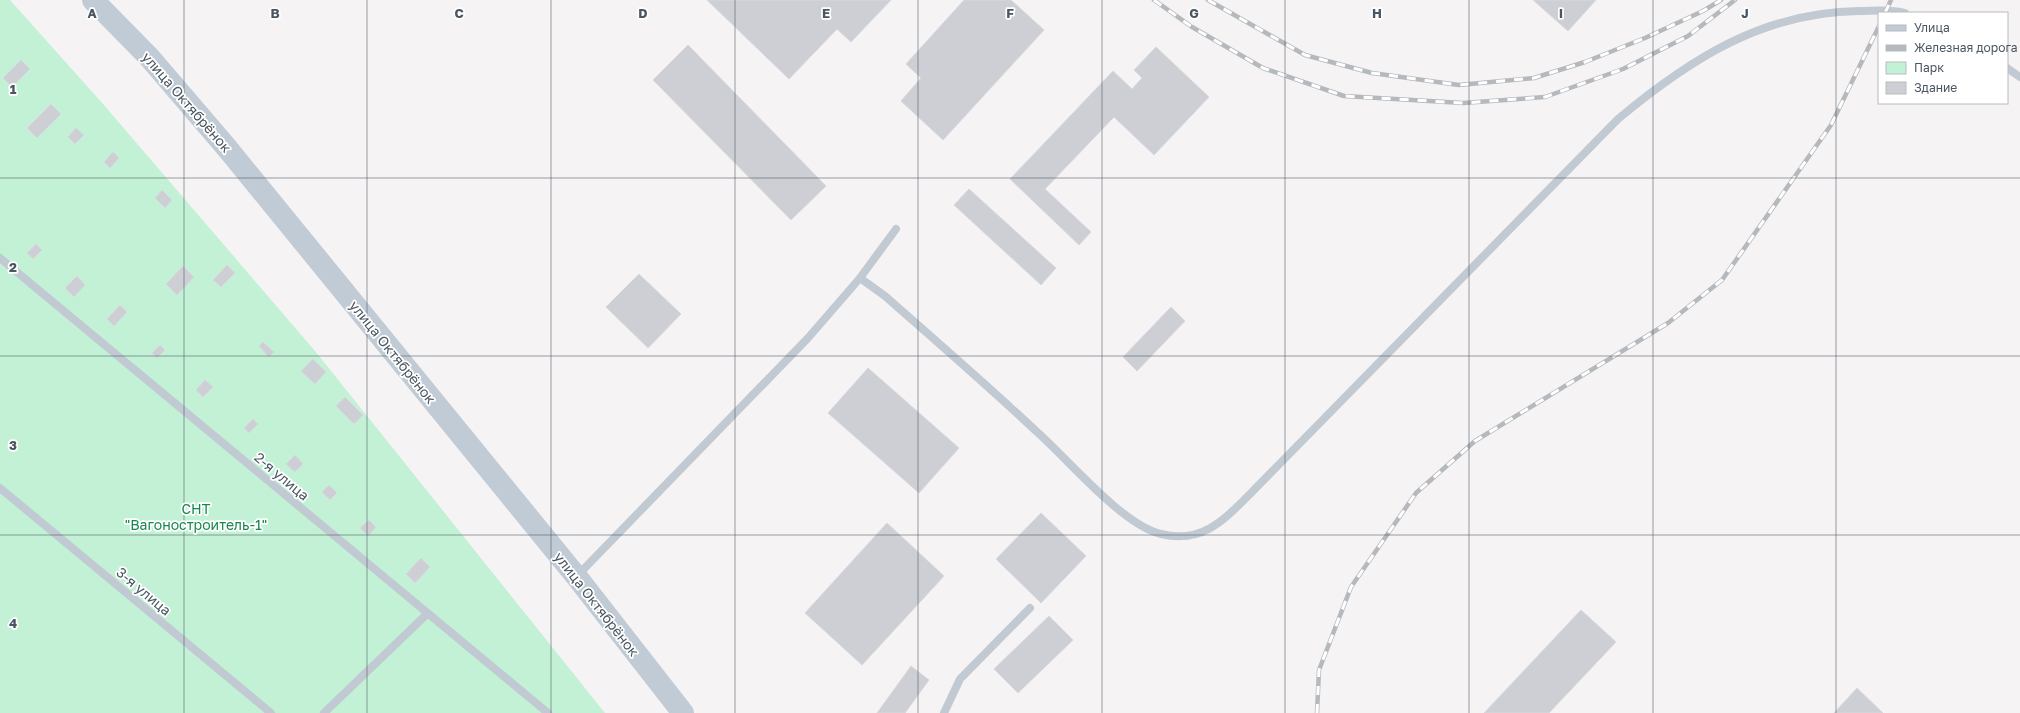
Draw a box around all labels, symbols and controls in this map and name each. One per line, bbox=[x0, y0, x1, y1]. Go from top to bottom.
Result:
text: A bbox=[87, 5, 97, 21]
text: B bbox=[270, 5, 280, 21]
text: C bbox=[454, 5, 464, 21]
text: D bbox=[638, 5, 648, 21]
text: E bbox=[822, 5, 830, 21]
text: F bbox=[1006, 5, 1014, 21]
text: G bbox=[1189, 5, 1199, 21]
text: H bbox=[1372, 5, 1382, 21]
text: I bbox=[1559, 5, 1563, 21]
text: J bbox=[1741, 5, 1749, 21]
legend bbox=[1878, 12, 2008, 104]
text: Улица bbox=[1914, 20, 1950, 35]
text: Железная дорога bbox=[1914, 40, 2017, 55]
street label: улица Октябрёнок bbox=[139, 48, 235, 156]
text: Парк bbox=[1914, 60, 1944, 75]
text: Здание bbox=[1914, 80, 1957, 95]
text: 1 bbox=[10, 81, 17, 97]
text: 2 bbox=[9, 259, 17, 275]
street label: улица Октябрёнок bbox=[346, 297, 440, 407]
text: 3 bbox=[9, 437, 17, 453]
street label: 2-я улица bbox=[251, 448, 313, 504]
park label: СНТ "Вагоностроитель-1" bbox=[125, 500, 267, 533]
street label: улица Октябрёнок bbox=[551, 548, 643, 660]
street label: 3-я улица bbox=[113, 563, 175, 619]
text: 4 bbox=[9, 615, 17, 631]

